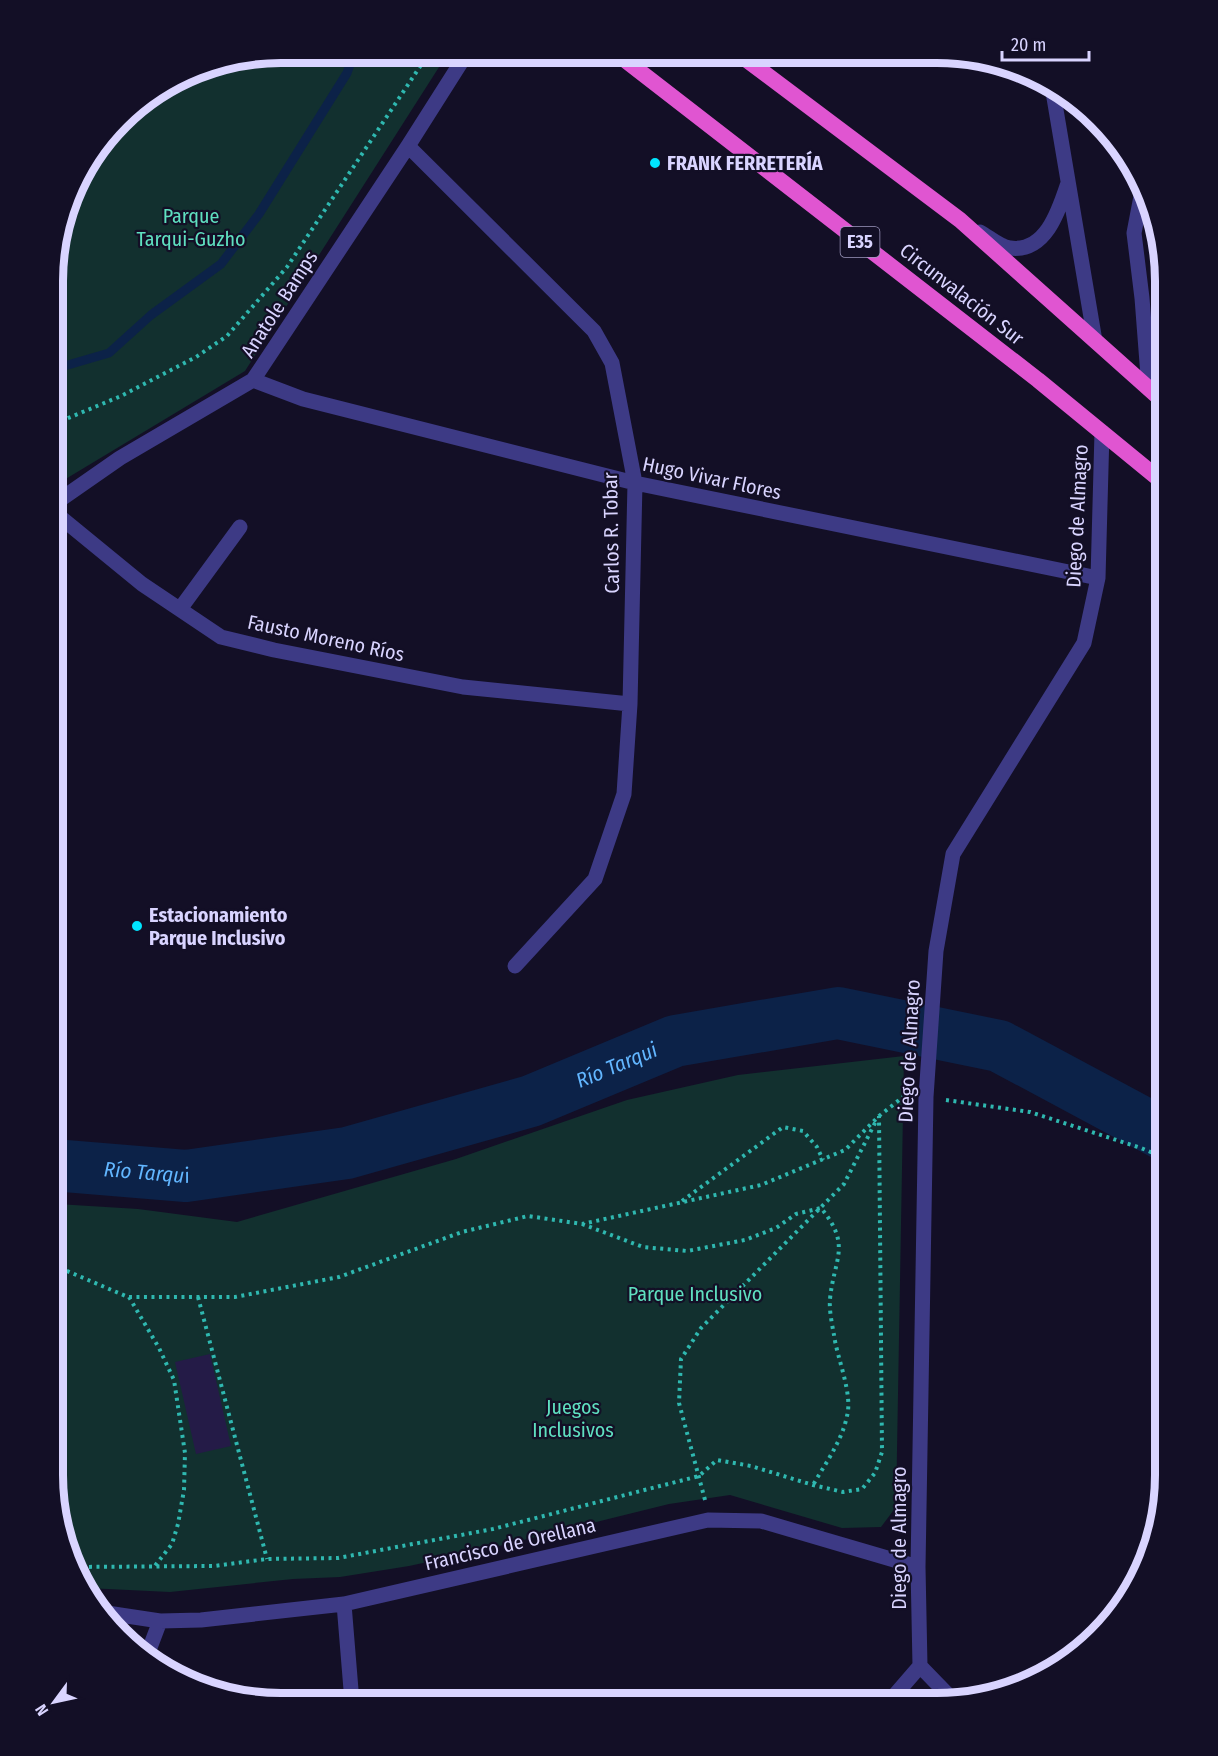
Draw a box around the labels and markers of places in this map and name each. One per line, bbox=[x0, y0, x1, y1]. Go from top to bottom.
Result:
place label: FRANK FERRETERÍA bbox=[667, 150, 824, 175]
marker: FRANK FERRETERÍA bbox=[648, 156, 662, 170]
place label: Estacionamiento Parque Inclusivo bbox=[149, 903, 288, 950]
marker: Estacionamiento Parque Inclusivo bbox=[130, 919, 144, 933]

